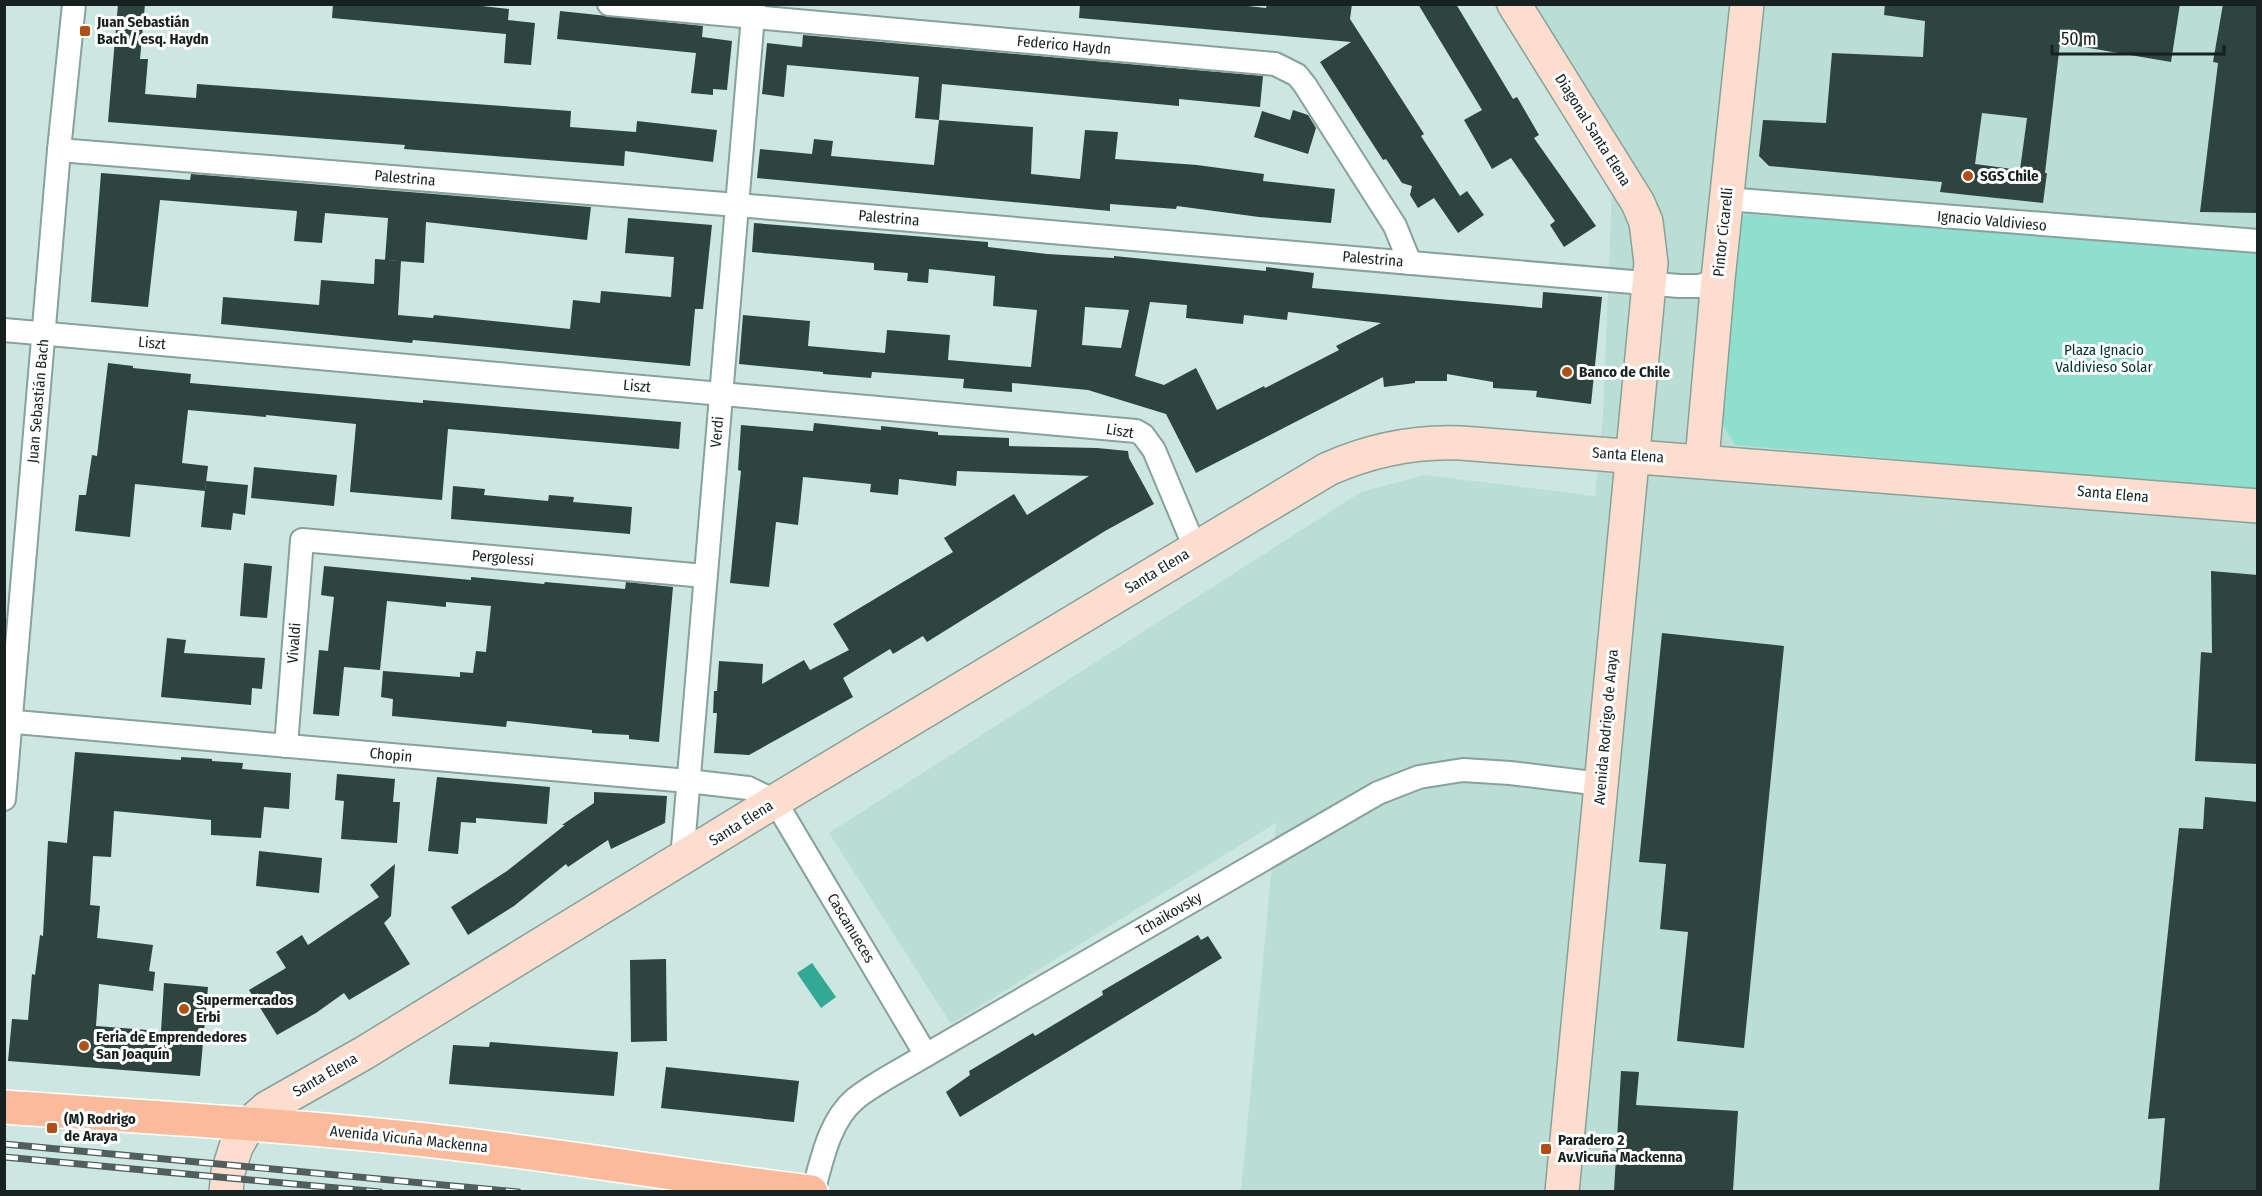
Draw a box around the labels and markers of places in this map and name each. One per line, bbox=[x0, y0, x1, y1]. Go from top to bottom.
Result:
place label: Juan Sebastián Bach / esq. Haydn bbox=[96, 13, 209, 48]
marker: Juan Sebastián Bach / esq. Haydn bbox=[78, 24, 92, 38]
place label: SGS Chile bbox=[1980, 167, 2039, 185]
marker: SGS Chile bbox=[1961, 169, 1975, 183]
place label: Banco de Chile bbox=[1579, 363, 1670, 381]
marker: Banco de Chile bbox=[1560, 365, 1574, 379]
place label: Supermercados Erbi bbox=[196, 991, 294, 1026]
marker: Supermercados Erbi bbox=[177, 1002, 191, 1016]
place label: Feria de Emprendedores San Joaquín bbox=[96, 1028, 247, 1063]
marker: Feria de Emprendedores San Joaquín bbox=[77, 1039, 91, 1053]
place label: (M) Rodrigo de Araya bbox=[64, 1110, 136, 1145]
marker: (M) Rodrigo de Araya bbox=[45, 1121, 59, 1135]
place label: Paradero 2 Av.Vicuña Mackenna bbox=[1557, 1131, 1683, 1166]
marker: Paradero 2 Av.Vicuña Mackenna bbox=[1539, 1142, 1553, 1156]

